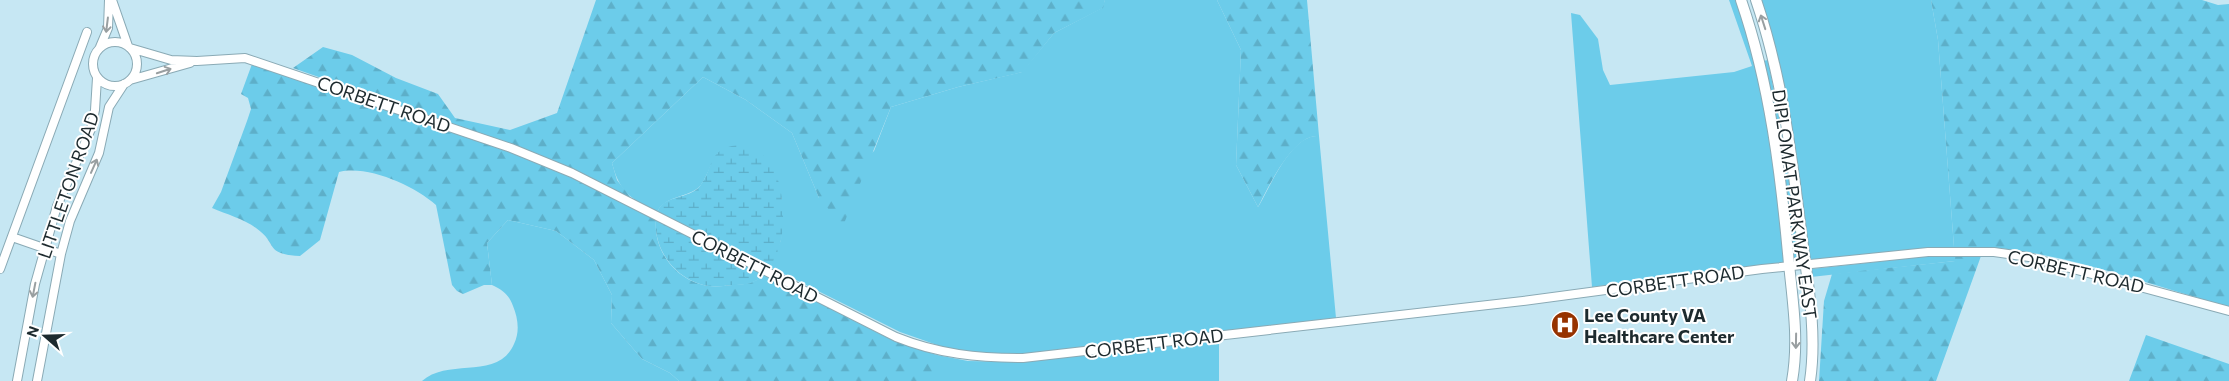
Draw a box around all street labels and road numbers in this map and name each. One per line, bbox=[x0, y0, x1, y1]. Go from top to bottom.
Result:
street label: CORBETT ROAD bbox=[314, 71, 454, 137]
street label: DIPLOMAT PARKWAY EAST bbox=[1768, 88, 1822, 320]
street label: LITTLETON ROAD bbox=[33, 109, 103, 261]
street label: CORBETT ROAD bbox=[688, 225, 822, 307]
street label: CORBETT ROAD bbox=[2006, 245, 2146, 297]
street label: CORBETT ROAD bbox=[1604, 260, 1746, 302]
street label: CORBETT ROAD bbox=[1083, 324, 1225, 362]

